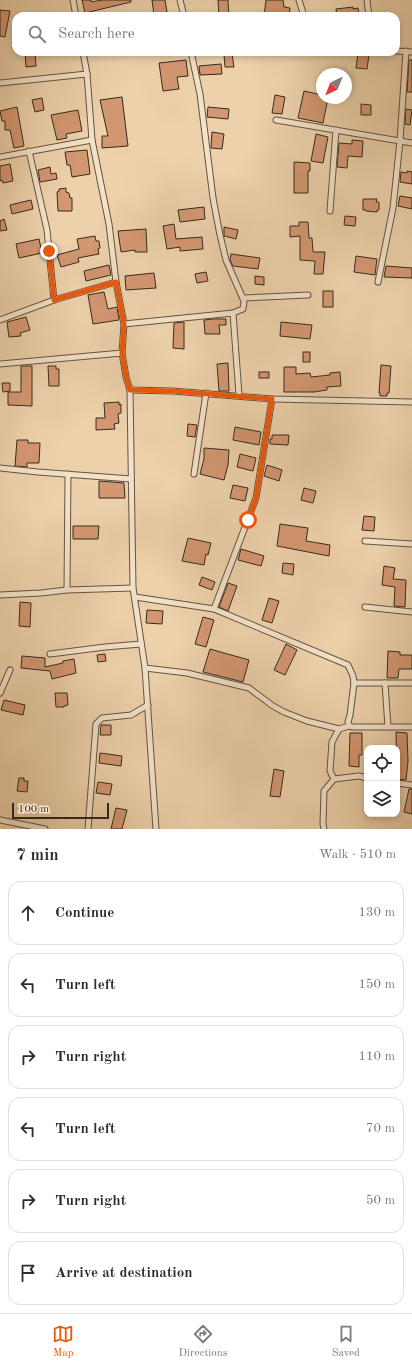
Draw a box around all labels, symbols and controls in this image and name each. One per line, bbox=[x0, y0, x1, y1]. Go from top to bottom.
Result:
search box bbox=[12, 12, 400, 56]
icon: search bbox=[26, 23, 48, 45]
text: Search here bbox=[58, 27, 135, 42]
north arrow bbox=[316, 68, 352, 104]
route end bbox=[40, 242, 58, 260]
route start bbox=[239, 511, 257, 529]
map controls bbox=[364, 745, 400, 817]
button: locate bbox=[364, 745, 400, 781]
button: layers bbox=[364, 781, 400, 817]
scale bar bbox=[12, 801, 109, 820]
text: 100 m bbox=[18, 804, 49, 815]
text: 7 min bbox=[16, 847, 59, 864]
text: Walk · 510 m bbox=[319, 848, 396, 861]
icon: ahead bbox=[17, 902, 39, 924]
text: Continue bbox=[55, 906, 114, 921]
text: 130 m bbox=[358, 906, 395, 919]
icon: left bbox=[17, 974, 39, 996]
text: Turn left bbox=[55, 978, 115, 993]
text: 150 m bbox=[358, 978, 395, 991]
icon: right bbox=[17, 1046, 39, 1068]
text: Turn right bbox=[55, 1050, 126, 1065]
text: 110 m bbox=[358, 1050, 395, 1063]
icon: left bbox=[17, 1118, 39, 1140]
text: Turn left bbox=[55, 1122, 115, 1137]
text: 70 m bbox=[366, 1122, 395, 1135]
icon: right bbox=[17, 1190, 39, 1212]
text: Turn right bbox=[55, 1194, 126, 1209]
text: 50 m bbox=[366, 1194, 395, 1207]
icon: arrive bbox=[17, 1262, 39, 1284]
text: Arrive at destination bbox=[55, 1266, 193, 1281]
tab: Map bbox=[52, 1323, 74, 1361]
tab: Directions bbox=[179, 1323, 227, 1361]
tab: Saved bbox=[332, 1323, 360, 1361]

